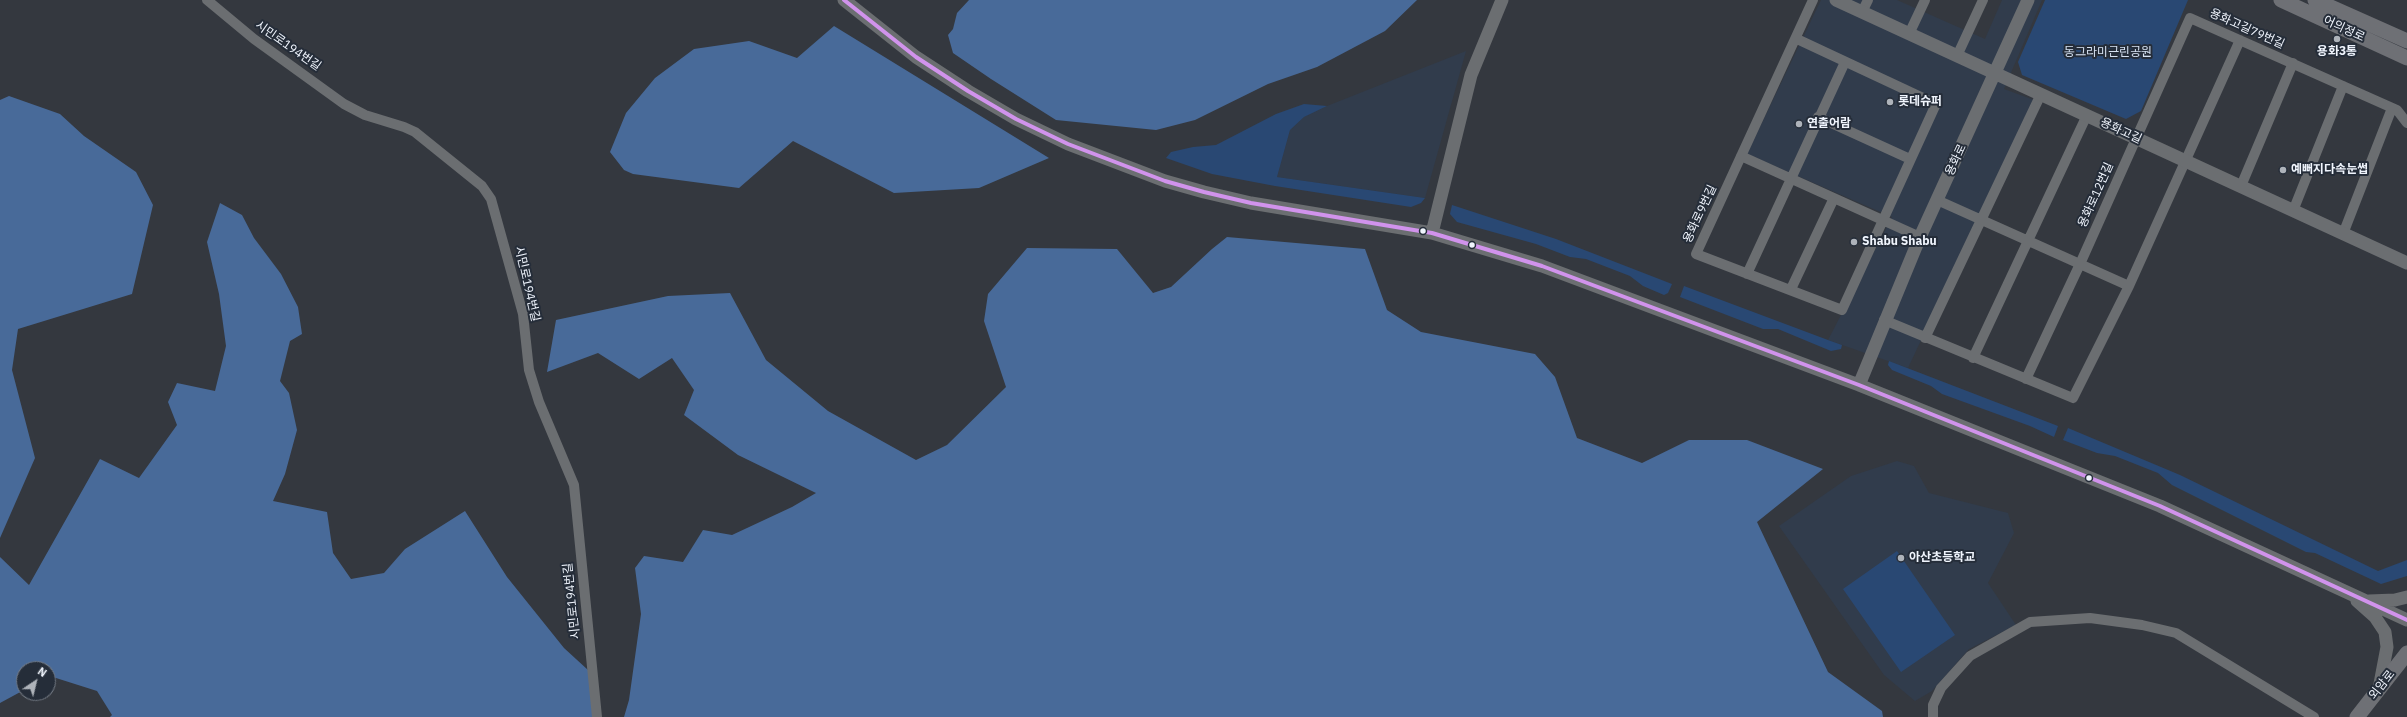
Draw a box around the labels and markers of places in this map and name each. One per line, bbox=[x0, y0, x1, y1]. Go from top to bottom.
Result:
marker: 용화3통 bbox=[2332, 34, 2342, 44]
place label: 용화3통 bbox=[2317, 45, 2357, 59]
place label: 롯데슈퍼 bbox=[1898, 95, 1942, 109]
marker: 롯데슈퍼 bbox=[1885, 97, 1895, 107]
place label: 연출어람 bbox=[1807, 117, 1851, 131]
marker: 연출어람 bbox=[1794, 119, 1804, 129]
place label: 예뻐지다속눈썹 bbox=[2291, 163, 2368, 177]
marker: 예뻐지다속눈썹 bbox=[2278, 165, 2288, 175]
unlabelled marker bbox=[1418, 226, 1428, 236]
place label: Shabu Shabu bbox=[1862, 235, 1937, 249]
marker: Shabu Shabu bbox=[1849, 237, 1859, 247]
unlabelled marker bbox=[1467, 240, 1477, 250]
unlabelled marker bbox=[2084, 473, 2094, 483]
place label: 아산초등학교 bbox=[1909, 551, 1975, 565]
marker: 아산초등학교 bbox=[1896, 553, 1906, 563]

